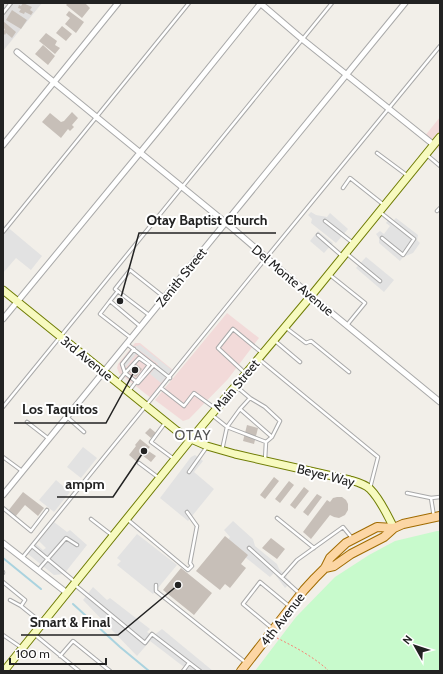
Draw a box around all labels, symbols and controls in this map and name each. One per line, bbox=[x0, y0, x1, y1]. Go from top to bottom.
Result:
callout: Otay Baptist Church bbox=[139, 207, 276, 233]
text: Otay Baptist Church bbox=[147, 211, 267, 229]
street label: Del Monte Avenue bbox=[249, 241, 337, 319]
street label: Zenith Street bbox=[152, 244, 210, 310]
street label: 3rd Avenue bbox=[58, 332, 117, 384]
street label: Main Street bbox=[210, 355, 263, 414]
callout: Los Taquitos bbox=[14, 397, 106, 423]
text: Los Taquitos bbox=[22, 400, 98, 418]
district label: OTAY bbox=[175, 426, 211, 444]
street label: Beyer Way bbox=[296, 460, 357, 490]
callout: ampm bbox=[57, 471, 113, 497]
text: ampm bbox=[65, 475, 105, 493]
street label: 4th Avenue bbox=[256, 589, 308, 649]
callout: Smart & Final bbox=[21, 609, 118, 635]
text: Smart & Final bbox=[30, 613, 111, 631]
north arrow bbox=[395, 626, 435, 666]
text: N bbox=[399, 632, 415, 647]
scale bar bbox=[10, 640, 106, 666]
text: 100 m bbox=[16, 646, 50, 661]

